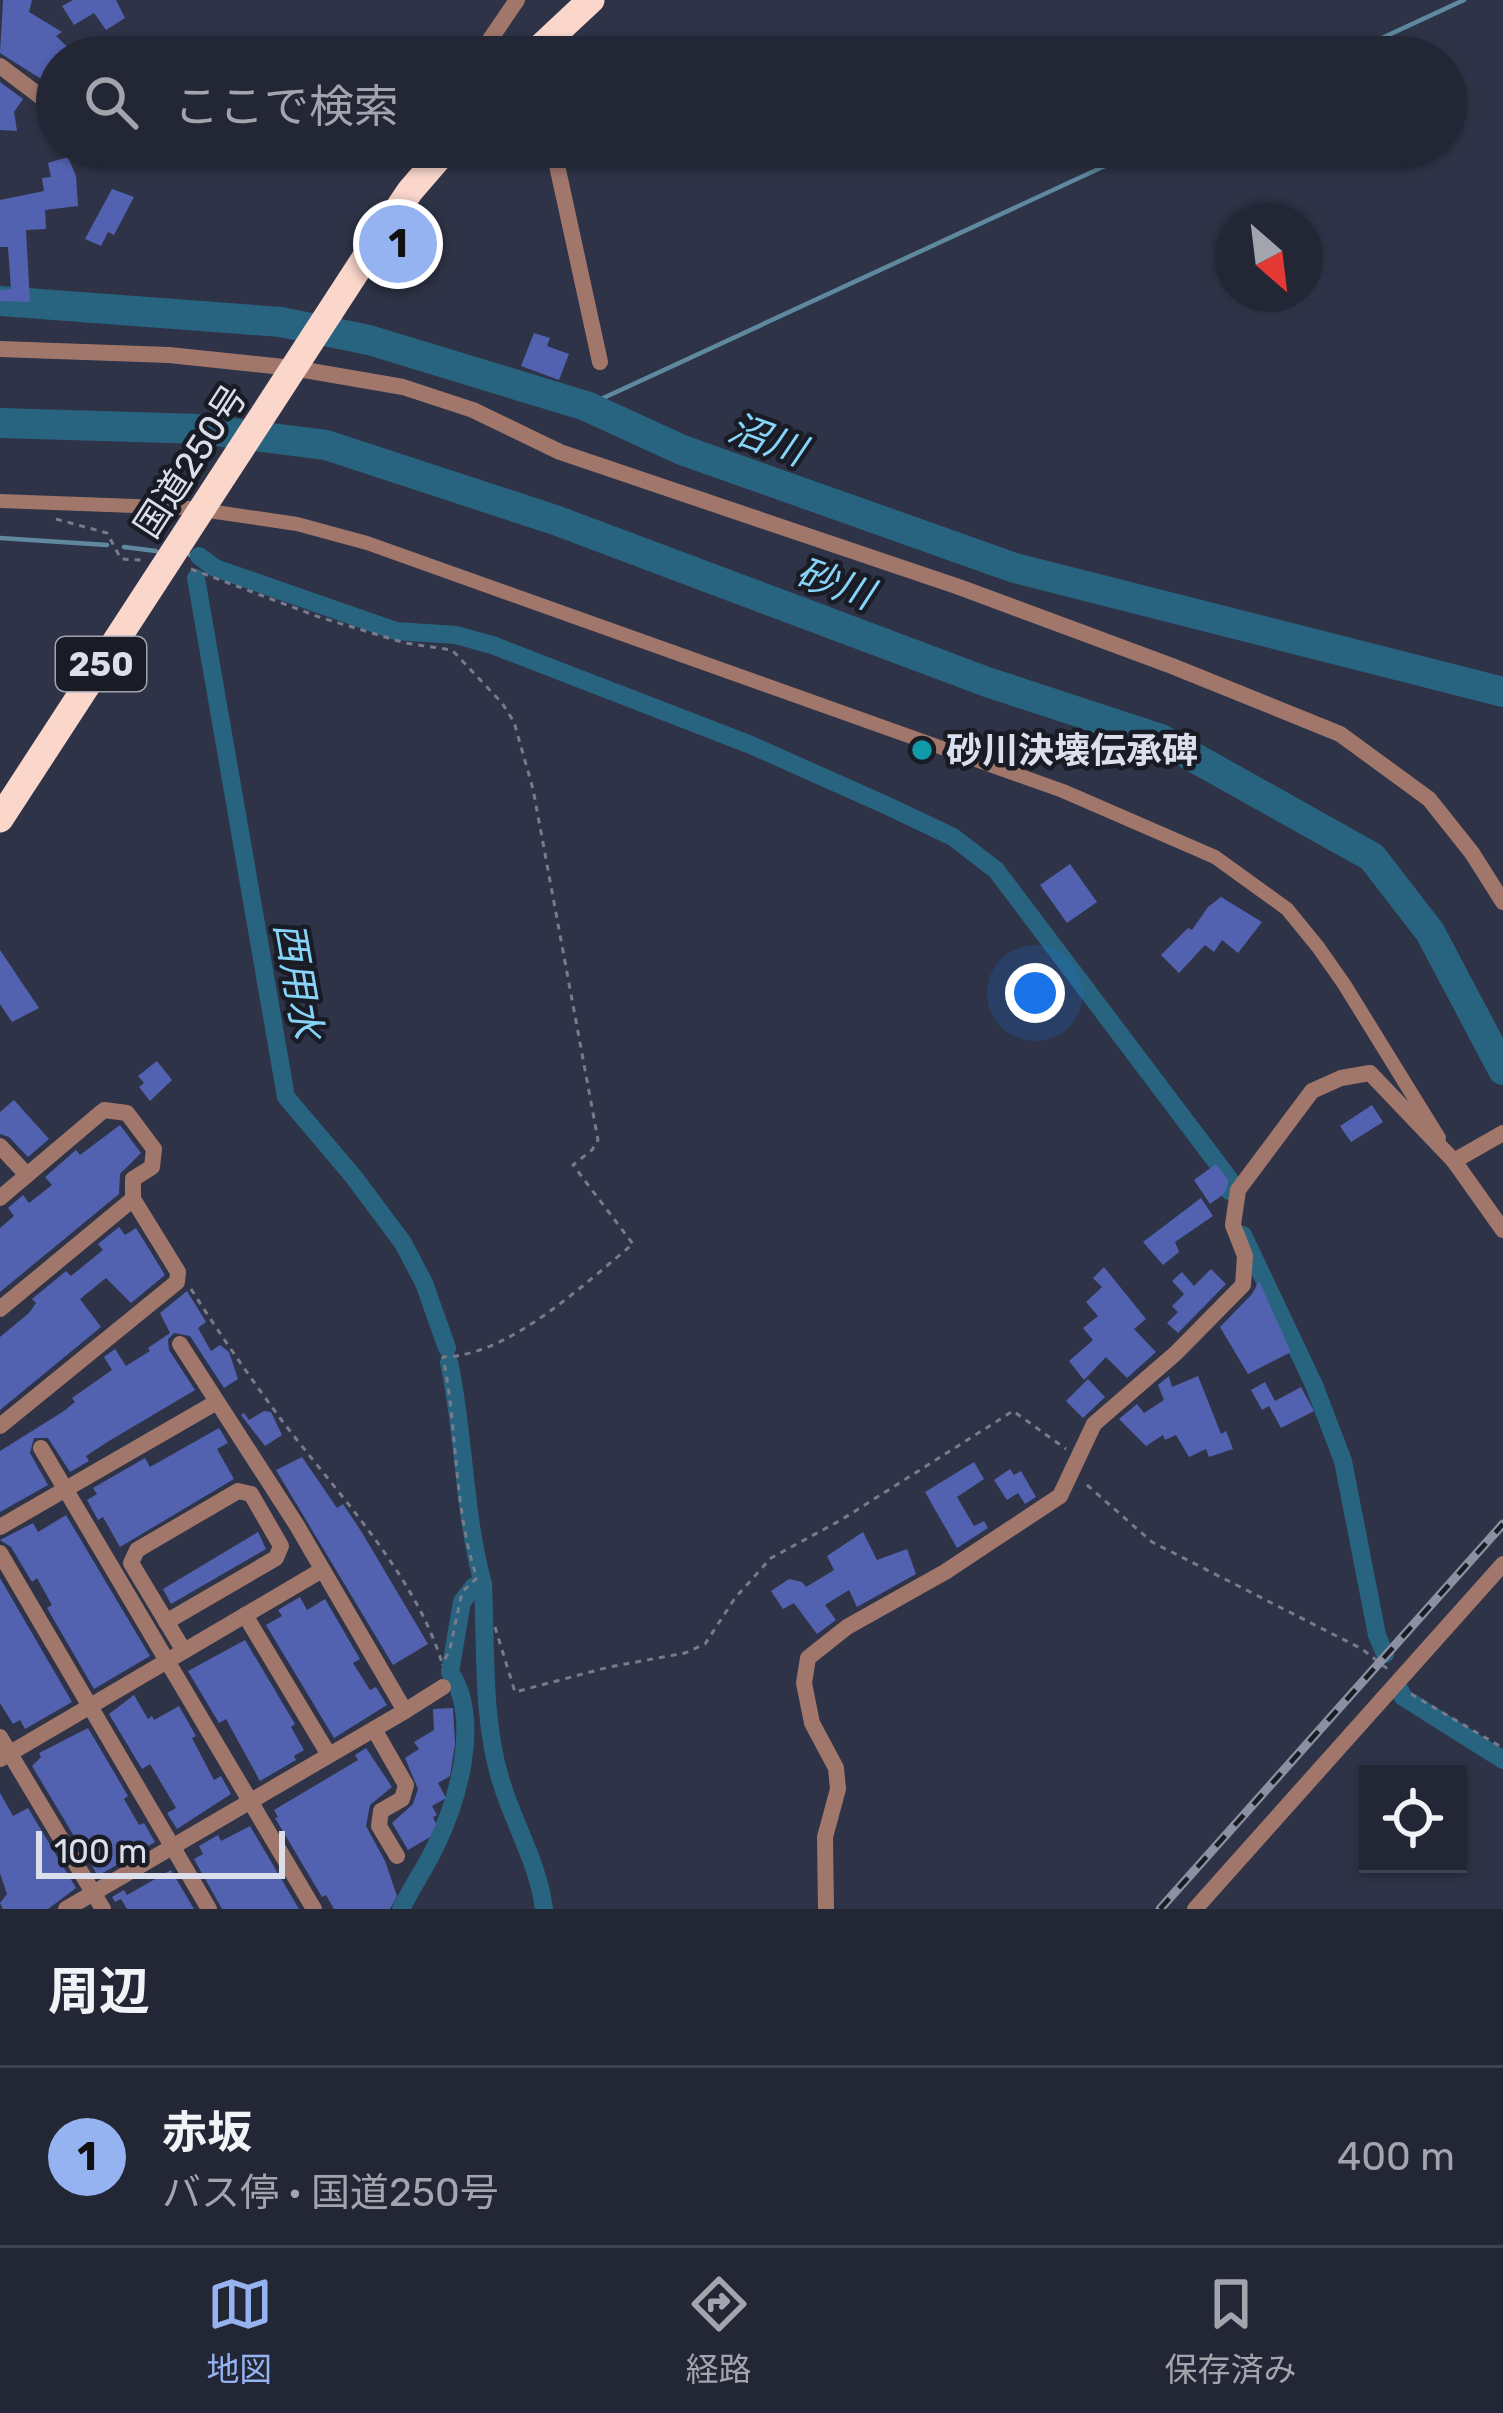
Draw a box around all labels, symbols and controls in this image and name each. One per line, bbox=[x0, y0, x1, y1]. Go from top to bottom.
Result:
search box bbox=[36, 36, 1467, 168]
icon: search bbox=[78, 69, 144, 135]
text: ここで検索 bbox=[174, 80, 399, 133]
pin: 1 bbox=[359, 199, 437, 289]
north arrow bbox=[1215, 204, 1323, 312]
street label: 国道250号 bbox=[125, 377, 256, 546]
water label: 沼川 bbox=[722, 405, 815, 476]
water label: 砂川 bbox=[790, 549, 883, 620]
road number: 250 bbox=[56, 637, 146, 691]
place label: 砂川決壊伝承碑 bbox=[946, 729, 1198, 772]
marker: 砂川決壊伝承碑 bbox=[909, 737, 935, 763]
water label: 西用水 bbox=[265, 919, 332, 1046]
your location bbox=[1005, 963, 1065, 1023]
map controls bbox=[1359, 1765, 1467, 1873]
button: locate bbox=[1359, 1765, 1467, 1873]
scale bar bbox=[36, 1825, 285, 1878]
text: 100 m bbox=[54, 1832, 147, 1871]
text: 周辺 bbox=[48, 1961, 150, 2022]
text: 赤坂 bbox=[162, 2106, 252, 2159]
text: 1 bbox=[77, 2134, 97, 2180]
text: 400 m bbox=[1337, 2134, 1455, 2180]
text: バス停 · 国道250号 bbox=[162, 2170, 499, 2216]
tab: 地図 bbox=[207, 2271, 273, 2391]
tab: 経路 bbox=[686, 2271, 752, 2391]
tab: 保存済み bbox=[1165, 2271, 1297, 2391]

